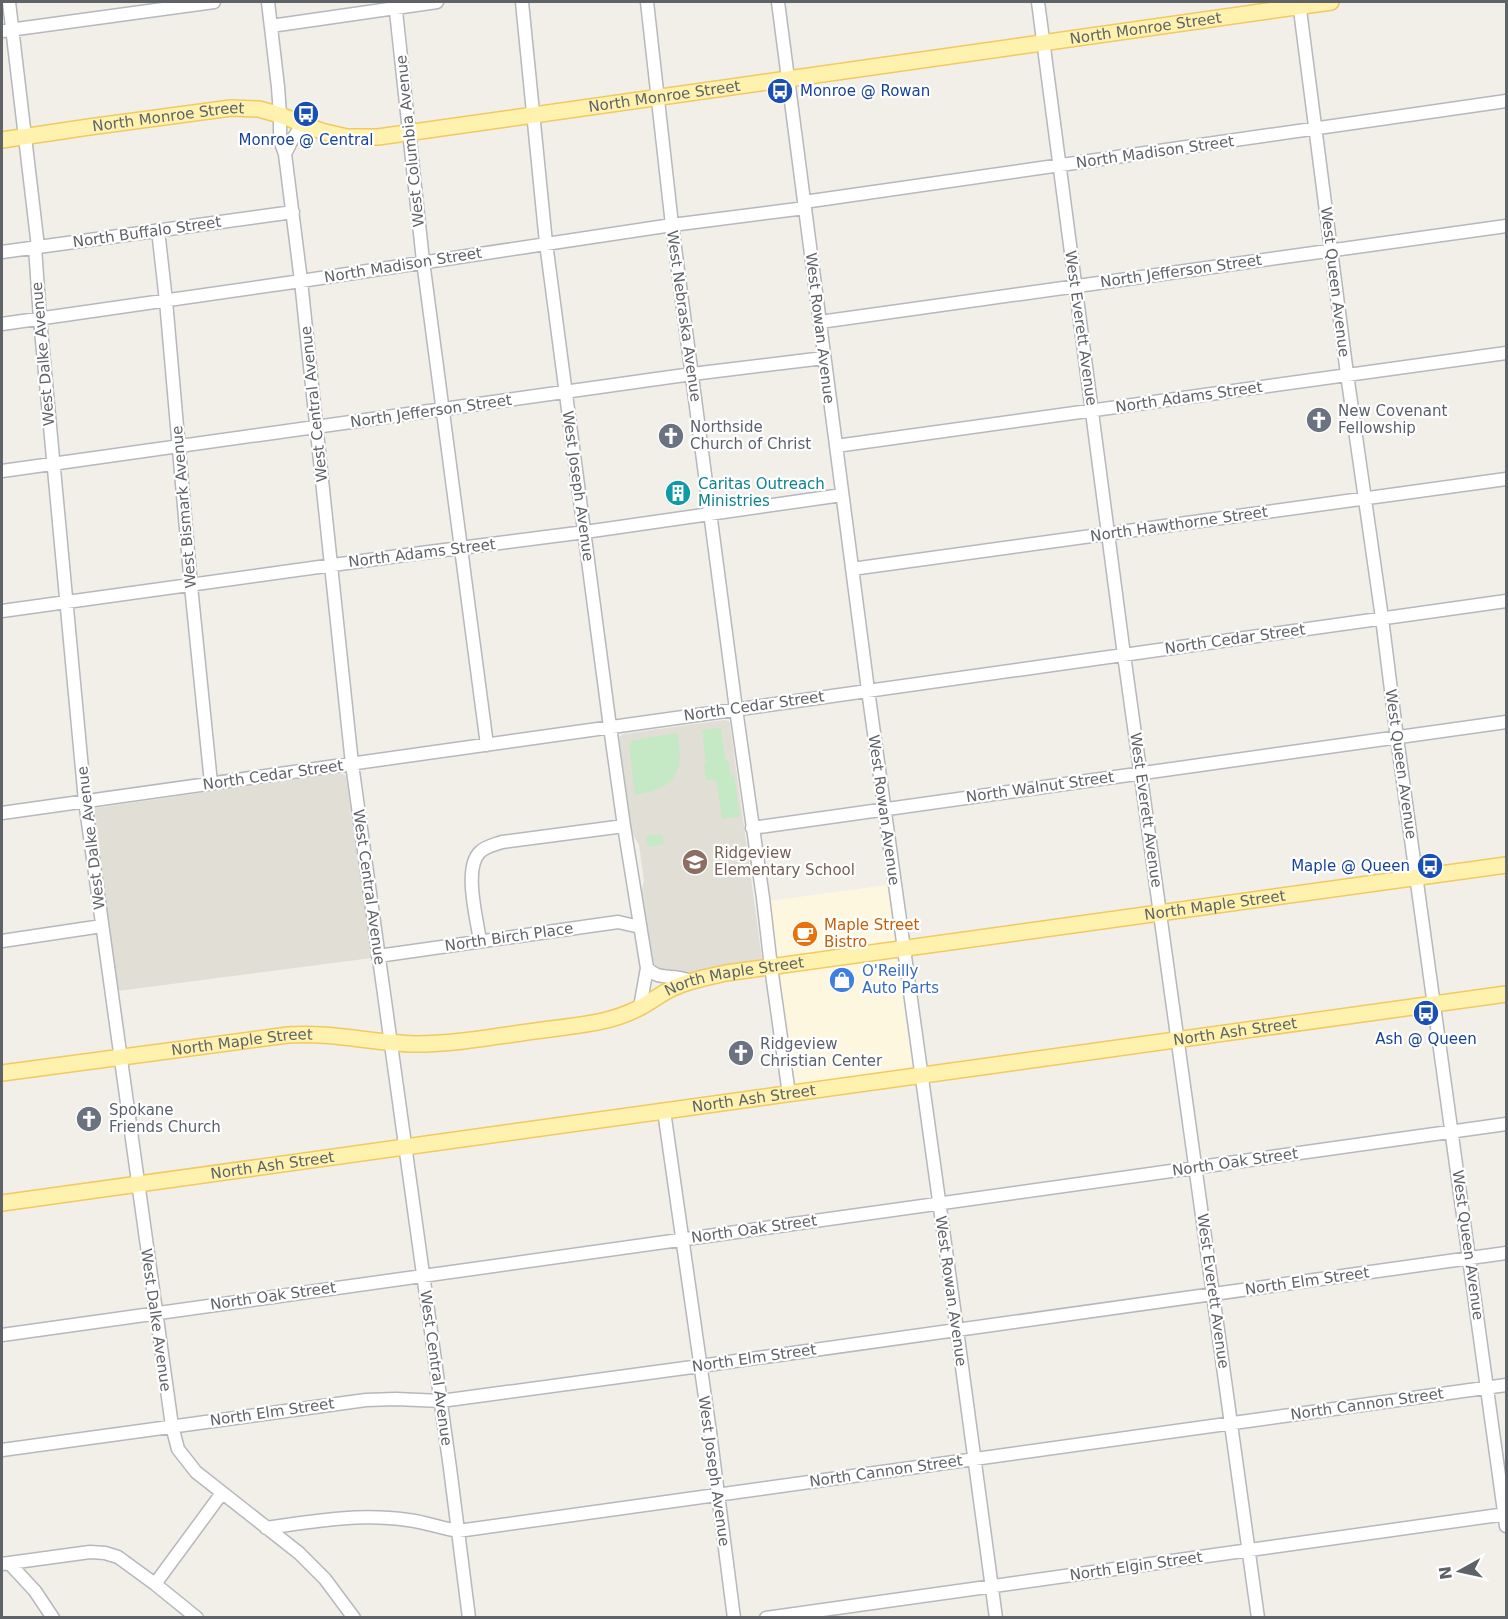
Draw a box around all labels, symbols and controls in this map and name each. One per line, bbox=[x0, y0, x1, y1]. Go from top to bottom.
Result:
street label: North Monroe Street bbox=[1068, 9, 1223, 48]
street label: West Columbia Avenue bbox=[392, 54, 428, 228]
bus stop icon: Monroe @ Rowan bbox=[765, 76, 795, 106]
street label: North Monroe Street bbox=[587, 77, 742, 116]
place label: Monroe @ Rowan bbox=[800, 82, 930, 100]
street label: North Monroe Street bbox=[91, 99, 245, 135]
bus stop icon: Monroe @ Central bbox=[291, 99, 321, 129]
place label: Monroe @ Central bbox=[238, 131, 374, 149]
street label: North Madison Street bbox=[1075, 132, 1235, 172]
street label: West Queen Avenue bbox=[1317, 206, 1353, 358]
street label: North Buffalo Street bbox=[72, 213, 223, 251]
street label: West Nebraska Avenue bbox=[663, 229, 705, 403]
street label: North Madison Street bbox=[323, 244, 483, 286]
street label: West Everett Avenue bbox=[1061, 249, 1101, 407]
street label: West Rowan Avenue bbox=[802, 251, 838, 405]
street label: North Jefferson Street bbox=[1099, 251, 1263, 291]
street label: West Dalke Avenue bbox=[28, 281, 58, 427]
street label: West Central Avenue bbox=[297, 325, 331, 483]
street label: North Adams Street bbox=[1114, 378, 1264, 416]
street label: North Jefferson Street bbox=[349, 391, 513, 431]
place label: New Covenant Fellowship bbox=[1338, 402, 1447, 437]
church icon: New Covenant Fellowship bbox=[1304, 405, 1334, 435]
street label: West Joseph Avenue bbox=[559, 410, 597, 562]
place label: Northside Church of Christ bbox=[690, 418, 811, 453]
church icon: Northside Church of Christ bbox=[656, 421, 686, 451]
street label: West Bismark Avenue bbox=[168, 425, 200, 589]
place label: Caritas Outreach Ministries bbox=[698, 475, 825, 510]
building icon: Caritas Outreach Ministries bbox=[663, 478, 693, 508]
street label: North Hawthorne Street bbox=[1089, 503, 1269, 545]
street label: North Adams Street bbox=[347, 535, 497, 571]
street label: North Cedar Street bbox=[1164, 620, 1307, 658]
street label: North Cedar Street bbox=[683, 687, 826, 725]
street label: West Queen Avenue bbox=[1382, 688, 1420, 840]
street label: West Everett Avenue bbox=[1126, 731, 1166, 889]
street label: West Rowan Avenue bbox=[865, 733, 903, 887]
street label: North Cedar Street bbox=[202, 756, 345, 794]
street label: West Dalke Avenue bbox=[73, 765, 109, 911]
street label: North Walnut Street bbox=[965, 768, 1115, 806]
street label: West Central Avenue bbox=[349, 808, 389, 966]
place label: Ridgeview Elementary School bbox=[714, 844, 855, 879]
school or university icon: Ridgeview Elementary School bbox=[680, 847, 710, 877]
bus stop icon: Maple @ Queen bbox=[1415, 851, 1445, 881]
place label: Maple @ Queen bbox=[1291, 857, 1410, 875]
street label: North Maple Street bbox=[1143, 887, 1287, 924]
place label: Maple Street Bistro bbox=[824, 916, 920, 951]
street label: North Birch Place bbox=[444, 919, 574, 955]
cafe icon: Maple Street Bistro bbox=[790, 919, 820, 949]
street label: North Maple Street bbox=[661, 953, 805, 1000]
place label: O'Reilly Auto Parts bbox=[862, 962, 939, 997]
shop icon: O'Reilly Auto Parts bbox=[827, 965, 857, 995]
bus stop icon: Ash @ Queen bbox=[1411, 998, 1441, 1028]
street label: North Ash Street bbox=[1172, 1014, 1298, 1049]
street label: North Maple Street bbox=[170, 1025, 313, 1059]
place label: Ash @ Queen bbox=[1375, 1030, 1477, 1048]
place label: Ridgeview Christian Center bbox=[760, 1035, 883, 1070]
church icon: Ridgeview Christian Center bbox=[726, 1038, 756, 1068]
street label: North Ash Street bbox=[691, 1081, 817, 1116]
place label: Spokane Friends Church bbox=[109, 1101, 221, 1136]
church icon: Spokane Friends Church bbox=[74, 1104, 104, 1134]
street label: North Oak Street bbox=[1171, 1144, 1299, 1180]
street label: North Ash Street bbox=[209, 1148, 336, 1183]
street label: West Queen Avenue bbox=[1449, 1169, 1487, 1321]
street label: North Oak Street bbox=[690, 1211, 818, 1247]
street label: West Everett Avenue bbox=[1193, 1212, 1233, 1370]
street label: West Rowan Avenue bbox=[932, 1214, 970, 1368]
street label: West Dalke Avenue bbox=[137, 1247, 175, 1393]
street label: North Elm Street bbox=[1244, 1263, 1370, 1299]
street label: North Oak Street bbox=[209, 1278, 337, 1314]
street label: West Central Avenue bbox=[416, 1289, 456, 1447]
street label: North Elm Street bbox=[691, 1340, 817, 1376]
street label: North Cannon Street bbox=[1289, 1384, 1445, 1424]
street label: North Elm Street bbox=[209, 1394, 335, 1430]
street label: West Joseph Avenue bbox=[695, 1395, 733, 1547]
street label: North Cannon Street bbox=[808, 1451, 964, 1491]
north arrow bbox=[1430, 1541, 1490, 1601]
street label: North Elgin Street bbox=[1068, 1548, 1204, 1584]
text: N bbox=[1435, 1565, 1456, 1581]

